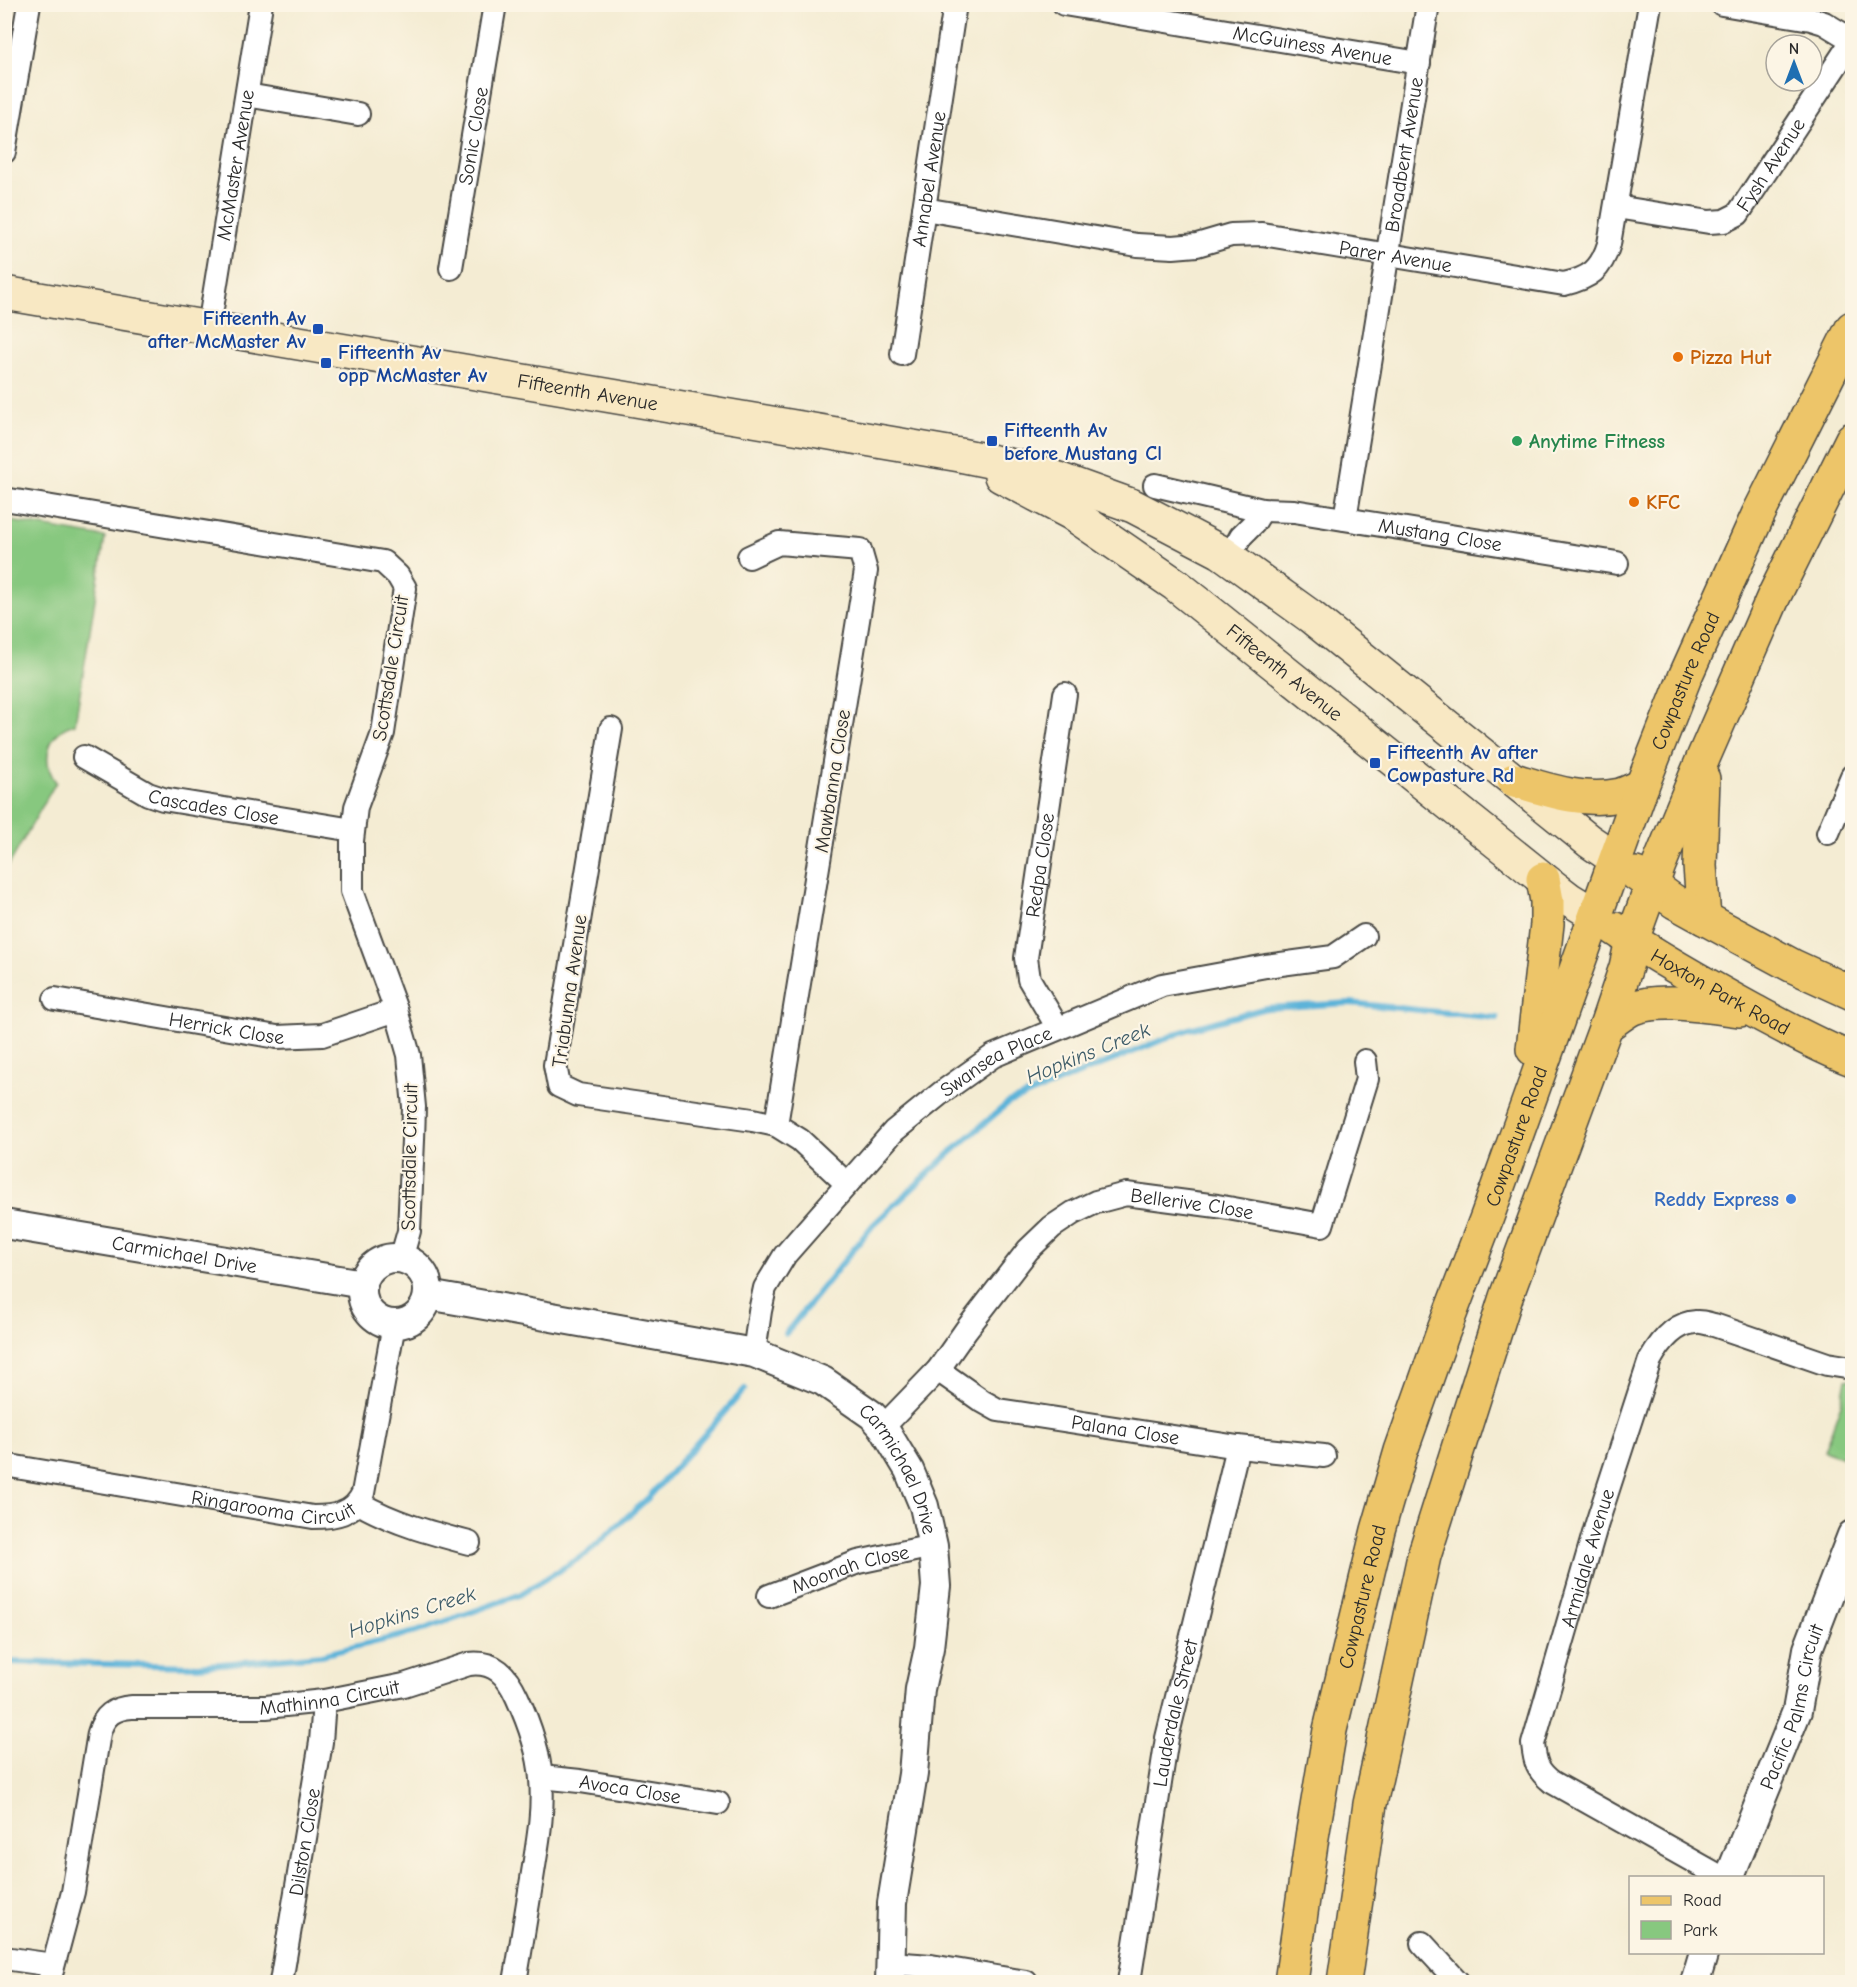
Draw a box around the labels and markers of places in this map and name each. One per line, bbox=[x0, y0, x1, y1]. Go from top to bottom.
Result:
place label: Fifteenth Av after McMaster Av bbox=[147, 307, 306, 353]
marker: Fifteenth Av after McMaster Av bbox=[311, 322, 325, 336]
place label: Fifteenth Av opp McMaster Av bbox=[338, 341, 488, 387]
place label: Pizza Hut bbox=[1690, 346, 1772, 369]
marker: Pizza Hut bbox=[1671, 350, 1685, 364]
marker: Fifteenth Av opp McMaster Av bbox=[319, 356, 333, 370]
place label: Fifteenth Av before Mustang Cl bbox=[1004, 419, 1162, 465]
place label: Anytime Fitness bbox=[1529, 430, 1665, 453]
marker: Fifteenth Av before Mustang Cl bbox=[985, 434, 999, 448]
marker: Anytime Fitness bbox=[1510, 434, 1524, 448]
place label: KFC bbox=[1646, 491, 1680, 514]
marker: KFC bbox=[1627, 495, 1641, 509]
place label: Fifteenth Av after Cowpasture Rd bbox=[1387, 741, 1538, 787]
marker: Fifteenth Av after Cowpasture Rd bbox=[1368, 756, 1382, 770]
place label: Reddy Express bbox=[1654, 1188, 1779, 1211]
marker: Reddy Express bbox=[1784, 1192, 1798, 1206]

